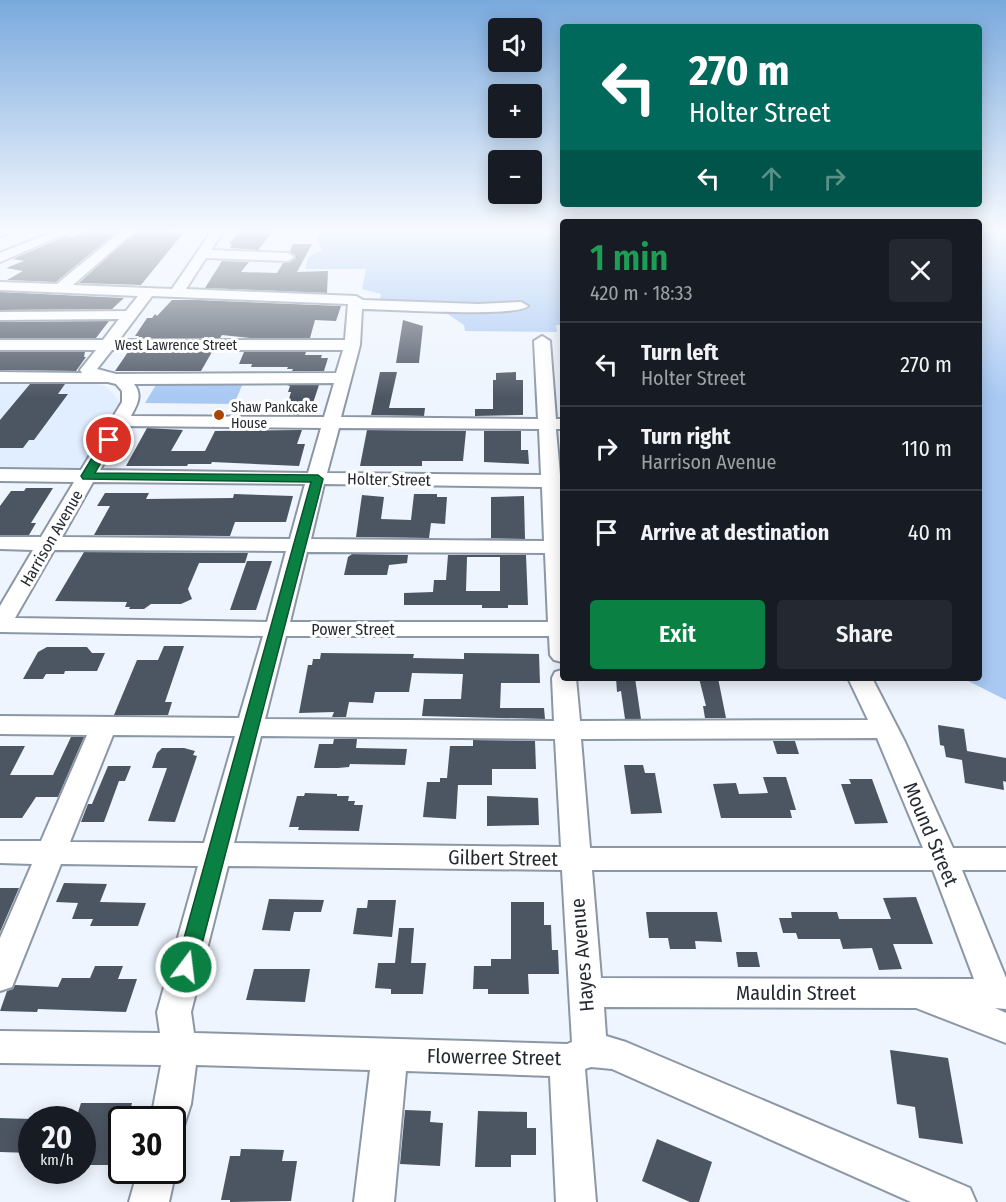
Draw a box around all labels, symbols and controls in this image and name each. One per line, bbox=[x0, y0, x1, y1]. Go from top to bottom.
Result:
map controls bbox=[488, 18, 542, 204]
button: sound bbox=[488, 18, 542, 72]
text: 270 m bbox=[689, 46, 789, 96]
icon: left bbox=[590, 48, 668, 126]
button: + bbox=[488, 84, 542, 138]
text: Holter Street bbox=[689, 97, 831, 129]
button: − bbox=[488, 150, 542, 204]
icon: left bbox=[692, 162, 725, 195]
icon: ahead bbox=[755, 162, 788, 195]
icon: right bbox=[818, 162, 851, 195]
text: 1 min bbox=[590, 236, 668, 280]
button: close bbox=[889, 239, 952, 302]
text: 420 m · 18:33 bbox=[590, 281, 693, 305]
street label: West Lawrence Street bbox=[115, 337, 238, 354]
text: Turn left bbox=[641, 339, 719, 366]
icon: left bbox=[590, 348, 623, 381]
text: 270 m bbox=[900, 351, 952, 378]
text: Holter Street bbox=[641, 366, 746, 390]
place label: Shaw Pankcake House bbox=[231, 399, 318, 432]
marker: Shaw Pankcake House bbox=[212, 408, 226, 422]
pin bbox=[83, 414, 134, 465]
icon: arrive bbox=[92, 423, 125, 456]
text: Turn right bbox=[641, 423, 730, 450]
icon: right bbox=[590, 432, 623, 465]
text: 110 m bbox=[902, 435, 952, 462]
text: Harrison Avenue bbox=[641, 450, 776, 474]
street label: Holter Street bbox=[347, 469, 432, 490]
street label: Harrison Avenue bbox=[16, 487, 87, 590]
icon: arrive bbox=[590, 516, 623, 549]
text: Arrive at destination bbox=[641, 519, 829, 546]
text: 40 m bbox=[908, 519, 952, 546]
button: Exit bbox=[590, 600, 765, 669]
button: Share bbox=[777, 600, 952, 669]
street label: Power Street bbox=[311, 620, 395, 639]
street label: Mound Street bbox=[898, 779, 964, 890]
street label: Gilbert Street bbox=[448, 845, 559, 871]
street label: Hayes Avenue bbox=[565, 897, 599, 1013]
position arrow bbox=[154, 935, 218, 999]
street label: Mauldin Street bbox=[736, 981, 856, 1005]
street label: Flowerree Street bbox=[427, 1044, 562, 1070]
speed limit sign: 30 bbox=[108, 1106, 186, 1184]
text: 20 bbox=[42, 1120, 72, 1156]
text: km/h bbox=[40, 1151, 74, 1169]

